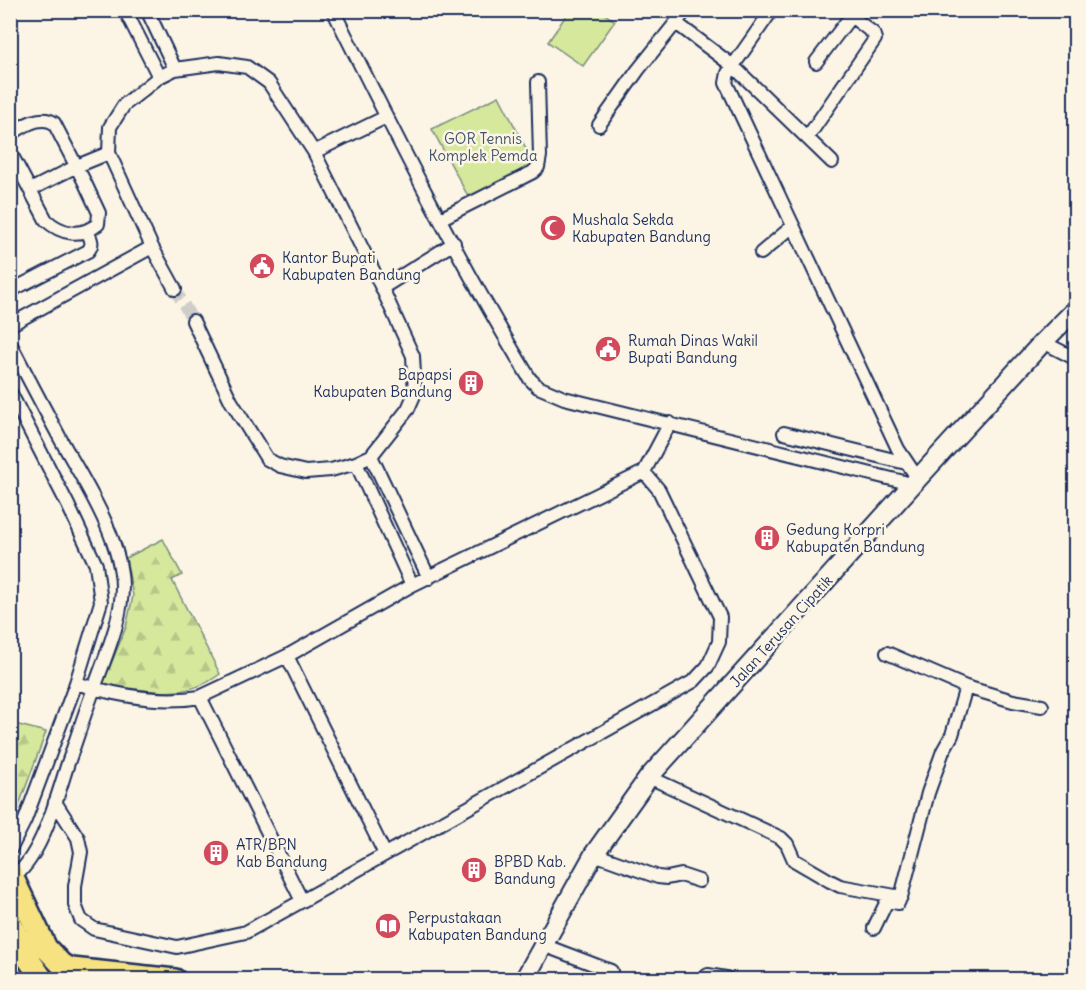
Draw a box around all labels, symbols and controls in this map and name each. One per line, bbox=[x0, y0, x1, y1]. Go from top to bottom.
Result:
park label: GOR Tennis Komplek Pemda bbox=[429, 129, 538, 165]
place label: Mushala Sekda Kabupaten Bandung bbox=[572, 210, 711, 246]
mosque icon: Mushala Sekda Kabupaten Bandung bbox=[538, 213, 568, 243]
place label: Kantor Bupati Kabupaten Bandung bbox=[282, 248, 421, 284]
public building icon: Kantor Bupati Kabupaten Bandung bbox=[247, 251, 277, 281]
place label: Rumah Dinas Wakil Bupati Bandung bbox=[628, 331, 758, 367]
public building icon: Rumah Dinas Wakil Bupati Bandung bbox=[593, 334, 623, 364]
place label: Bapapsi Kabupaten Bandung bbox=[313, 365, 452, 401]
building icon: Bapapsi Kabupaten Bandung bbox=[456, 368, 486, 398]
place label: Gedung Korpri Kabupaten Bandung bbox=[786, 520, 925, 556]
building icon: Gedung Korpri Kabupaten Bandung bbox=[752, 523, 782, 553]
street label: Jalan Terusan Cipatik bbox=[726, 571, 837, 691]
place label: ATR/BPN Kab Bandung bbox=[236, 835, 327, 871]
building icon: ATR/BPN Kab Bandung bbox=[201, 838, 231, 868]
place label: BPBD Kab. Bandung bbox=[494, 852, 566, 888]
building icon: BPBD Kab. Bandung bbox=[459, 855, 489, 885]
place label: Perpustakaan Kabupaten Bandung bbox=[408, 908, 547, 944]
library icon: Perpustakaan Kabupaten Bandung bbox=[373, 911, 403, 941]

